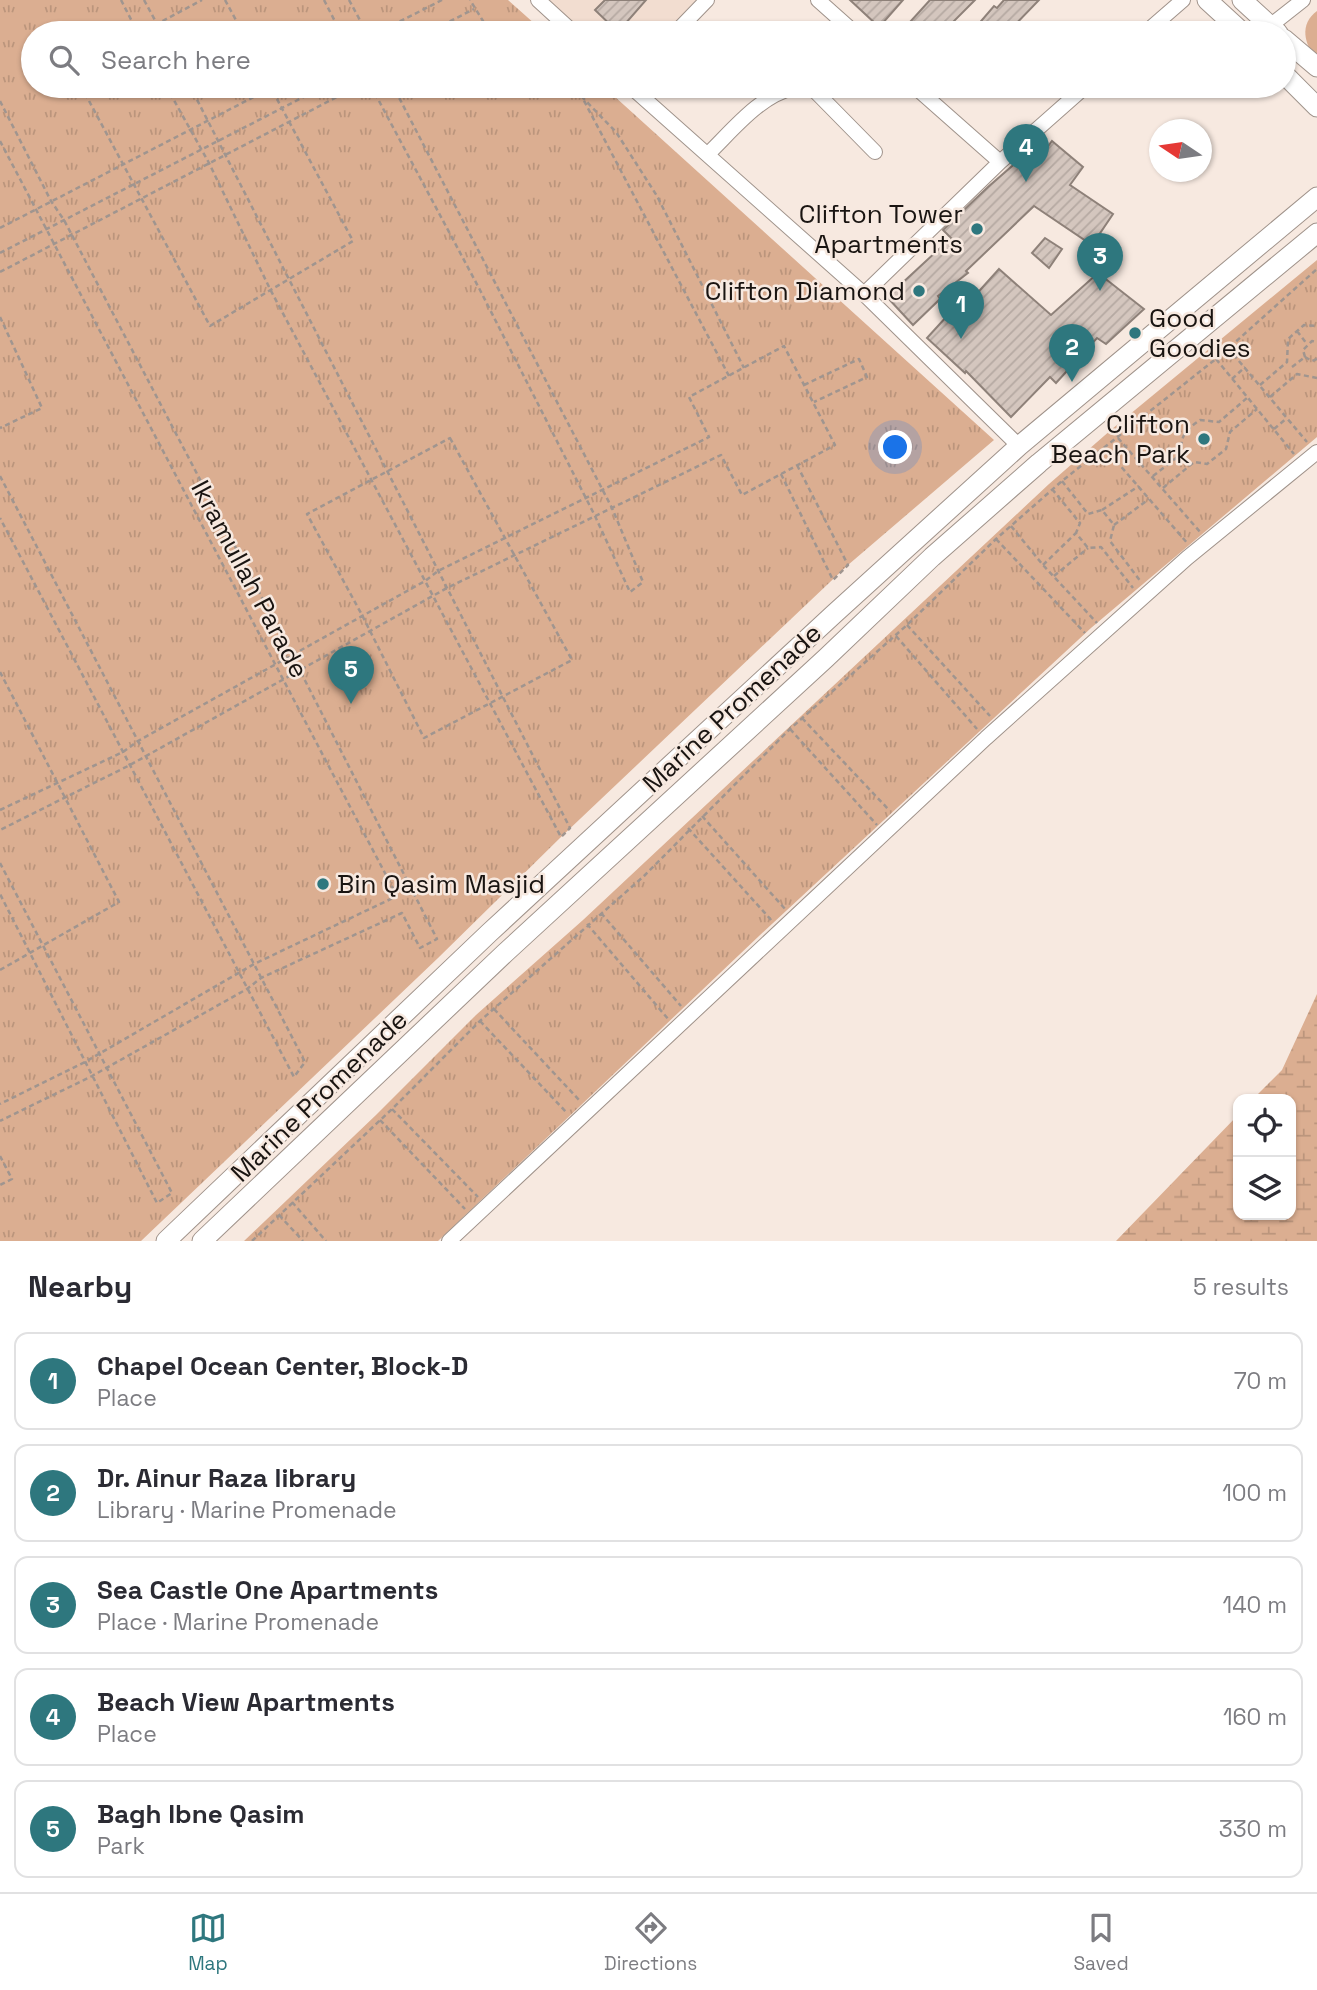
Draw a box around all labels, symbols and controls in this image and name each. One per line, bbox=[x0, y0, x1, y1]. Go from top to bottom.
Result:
search box bbox=[21, 21, 1296, 98]
icon: search bbox=[45, 41, 83, 79]
text: Search here bbox=[101, 43, 251, 77]
north arrow bbox=[1149, 119, 1212, 182]
pin: 4 bbox=[1003, 124, 1049, 182]
place label: Clifton Tower Apartments bbox=[799, 197, 963, 261]
marker: Clifton Tower Apartments bbox=[969, 221, 985, 237]
pin: 3 bbox=[1077, 233, 1123, 291]
place label: Clifton Diamond bbox=[705, 274, 905, 308]
pin: 1 bbox=[938, 281, 984, 339]
marker: Clifton Diamond bbox=[911, 283, 927, 299]
place label: Good Goodies bbox=[1149, 301, 1251, 365]
pin: 2 bbox=[1049, 324, 1095, 382]
marker: Good Goodies bbox=[1127, 325, 1143, 341]
place label: Clifton Beach Park bbox=[1051, 407, 1190, 471]
your location bbox=[878, 430, 912, 464]
marker: Clifton Beach Park bbox=[1196, 431, 1212, 447]
street label: Ikramullah Parade bbox=[183, 474, 317, 684]
street label: Marine Promenade bbox=[635, 616, 829, 800]
pin: 5 bbox=[328, 646, 374, 704]
place label: Bin Qasim Masjid bbox=[337, 867, 545, 901]
marker: Bin Qasim Masjid bbox=[315, 876, 331, 892]
street label: Marine Promenade bbox=[223, 1003, 415, 1189]
map controls bbox=[1233, 1094, 1296, 1220]
button: locate bbox=[1233, 1094, 1296, 1157]
button: layers bbox=[1233, 1157, 1296, 1220]
text: Nearby bbox=[28, 1267, 132, 1306]
text: 5 results bbox=[1193, 1272, 1289, 1302]
text: Chapel Ocean Center, Block-D bbox=[97, 1349, 468, 1383]
text: 1 bbox=[48, 1366, 58, 1396]
text: 70 m bbox=[1234, 1366, 1287, 1396]
text: Place bbox=[97, 1383, 157, 1413]
text: Dr. Ainur Raza library bbox=[97, 1461, 356, 1495]
text: 2 bbox=[46, 1478, 60, 1508]
text: 100 m bbox=[1222, 1478, 1287, 1508]
text: Library · Marine Promenade bbox=[97, 1495, 397, 1525]
text: Sea Castle One Apartments bbox=[97, 1573, 438, 1607]
text: 3 bbox=[46, 1590, 60, 1620]
text: 140 m bbox=[1223, 1590, 1287, 1620]
text: Place · Marine Promenade bbox=[97, 1607, 379, 1637]
text: Beach View Apartments bbox=[97, 1685, 395, 1719]
text: 4 bbox=[46, 1702, 60, 1732]
text: 160 m bbox=[1223, 1702, 1287, 1732]
text: Place bbox=[97, 1719, 157, 1749]
text: Bagh Ibne Qasim bbox=[97, 1797, 305, 1831]
text: 5 bbox=[46, 1814, 60, 1844]
text: 330 m bbox=[1219, 1814, 1287, 1844]
text: Park bbox=[97, 1831, 145, 1861]
tab: Map bbox=[188, 1909, 228, 1976]
tab: Directions bbox=[604, 1909, 697, 1976]
tab: Saved bbox=[1073, 1909, 1129, 1976]

